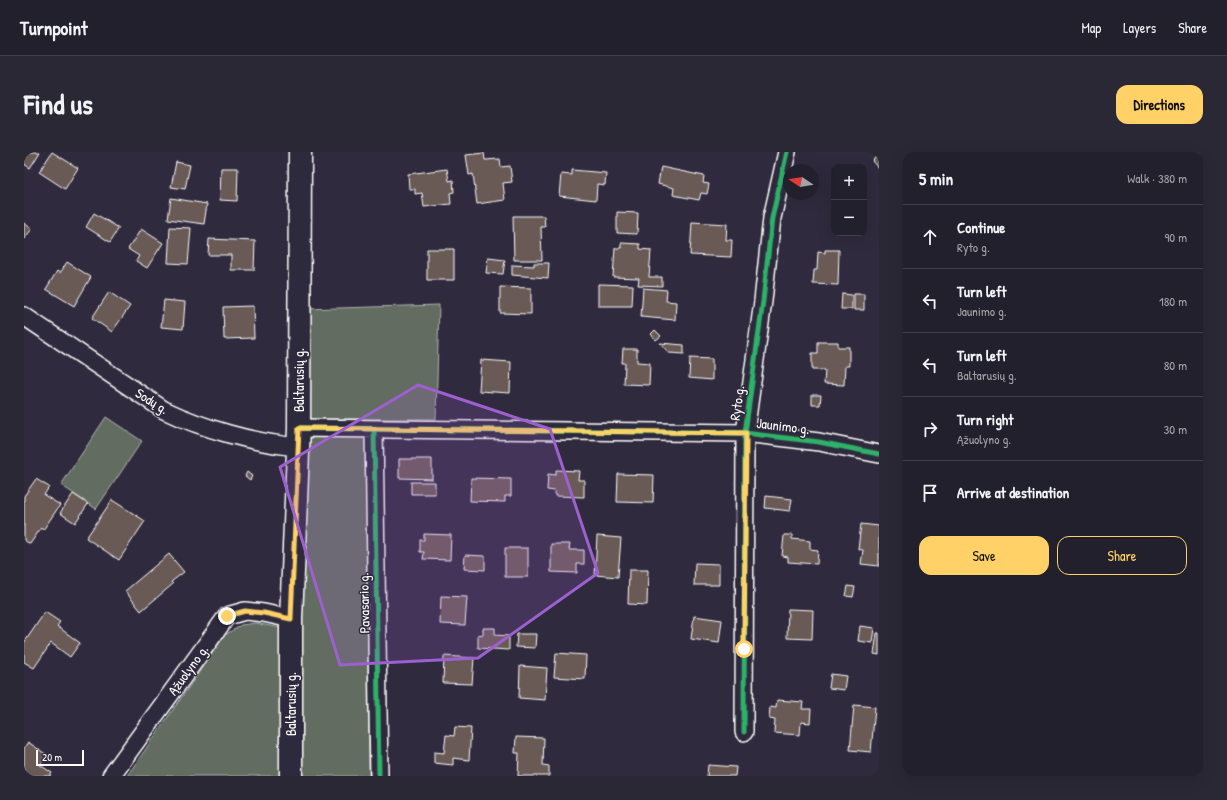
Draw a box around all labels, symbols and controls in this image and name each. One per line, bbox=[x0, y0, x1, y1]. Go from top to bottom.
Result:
text: Turnpoint bbox=[20, 15, 88, 41]
text: Map bbox=[1081, 18, 1101, 37]
text: Layers bbox=[1123, 18, 1156, 37]
text: Share bbox=[1178, 18, 1207, 37]
text: Find us bbox=[24, 85, 93, 123]
button: Directions bbox=[1116, 85, 1203, 124]
north arrow bbox=[783, 164, 819, 200]
map controls bbox=[831, 164, 867, 236]
button: + bbox=[831, 164, 867, 200]
text: 5 min bbox=[919, 167, 953, 190]
text: Walk · 380 m bbox=[1127, 169, 1187, 187]
button: − bbox=[831, 200, 867, 236]
text: Continue bbox=[957, 217, 1005, 238]
icon: ahead bbox=[919, 226, 941, 248]
text: 90 m bbox=[1165, 228, 1187, 246]
text: Ryto g. bbox=[957, 238, 990, 256]
text: Turn left bbox=[957, 281, 1007, 302]
icon: left bbox=[919, 290, 941, 312]
text: 180 m bbox=[1159, 292, 1187, 310]
text: Jaunimo g. bbox=[957, 302, 1007, 320]
text: Turn left bbox=[957, 345, 1007, 366]
street label: Baltarusių g. bbox=[289, 348, 309, 412]
icon: left bbox=[919, 354, 941, 376]
text: 80 m bbox=[1164, 356, 1187, 374]
text: Baltarusių g. bbox=[957, 366, 1017, 384]
street label: Sodų g. bbox=[132, 383, 172, 419]
street label: Ryto g. bbox=[725, 384, 749, 422]
text: Turn right bbox=[957, 409, 1013, 430]
street label: Jaunimo g. bbox=[755, 413, 811, 439]
icon: right bbox=[919, 418, 941, 440]
text: 30 m bbox=[1164, 420, 1187, 438]
text: Ąžuolyno g. bbox=[957, 430, 1011, 448]
icon: arrive bbox=[919, 482, 941, 504]
text: Arrive at destination bbox=[957, 482, 1069, 503]
button: Save bbox=[919, 536, 1049, 575]
button: Share bbox=[1057, 536, 1187, 575]
street label: Pavasario g. bbox=[353, 572, 375, 634]
route end bbox=[218, 607, 236, 625]
route start bbox=[735, 640, 753, 658]
street label: Ąžuolyno g. bbox=[163, 641, 213, 699]
street label: Baltarusių g. bbox=[281, 672, 301, 736]
scale bar bbox=[36, 748, 84, 767]
text: 20 m bbox=[42, 750, 62, 764]

